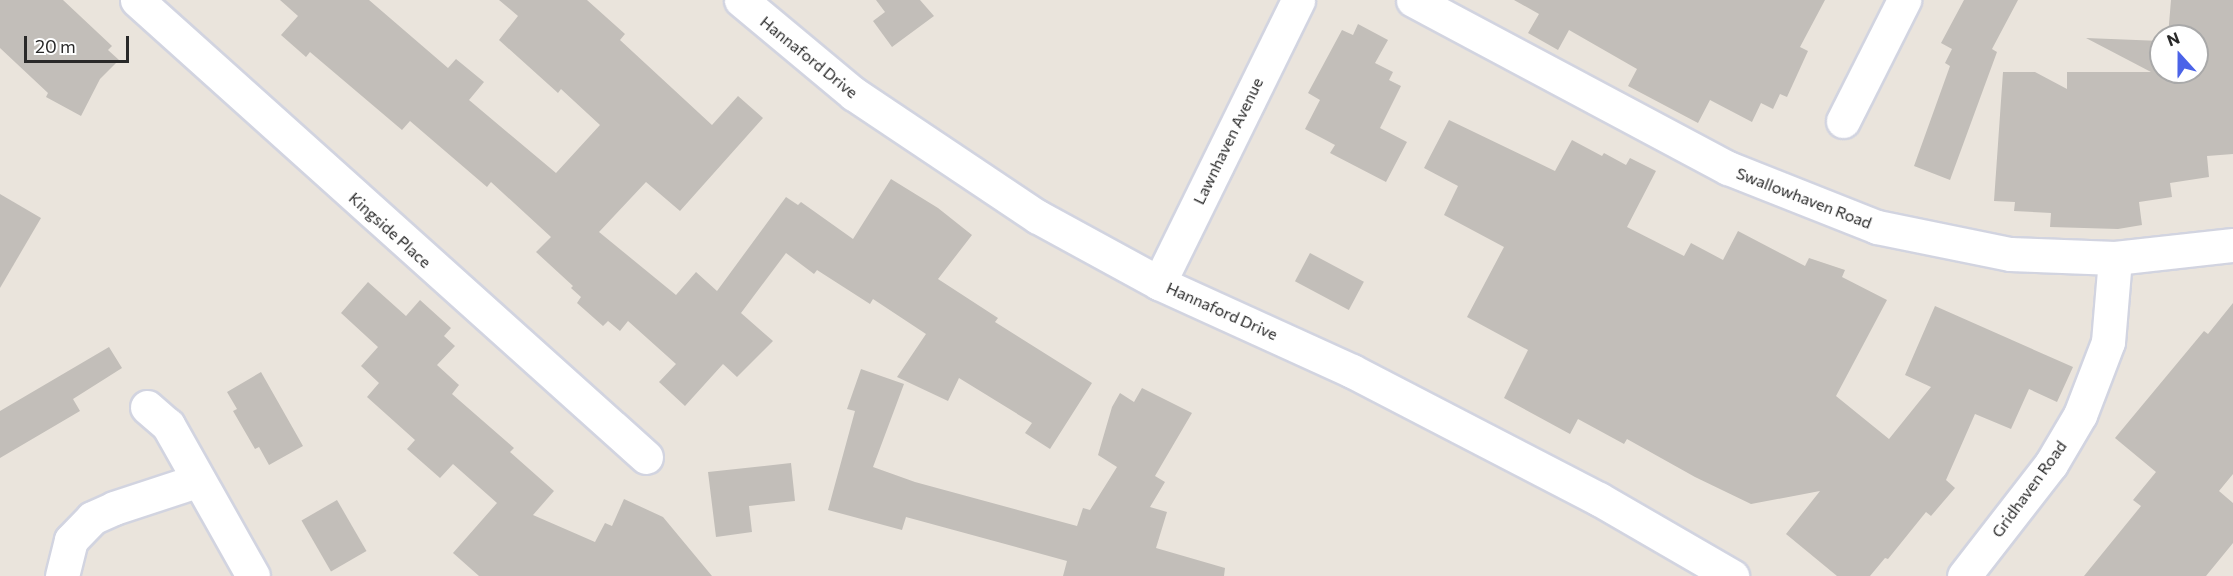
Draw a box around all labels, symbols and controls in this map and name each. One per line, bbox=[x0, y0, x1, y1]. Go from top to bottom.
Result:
street label: Hannaford Drive bbox=[756, 12, 862, 102]
scale bar bbox=[27, 24, 132, 62]
north arrow bbox=[2149, 24, 2209, 84]
text: N bbox=[2164, 28, 2182, 50]
text: 20 m bbox=[35, 35, 76, 57]
street label: Lawnhaven Avenue bbox=[1189, 75, 1267, 207]
street label: Swallowhaven Road bbox=[1734, 163, 1874, 233]
street label: Kingside Place bbox=[345, 188, 435, 272]
street label: Hannaford Drive bbox=[1163, 278, 1281, 344]
street label: Gridhaven Road bbox=[1987, 437, 2071, 541]

